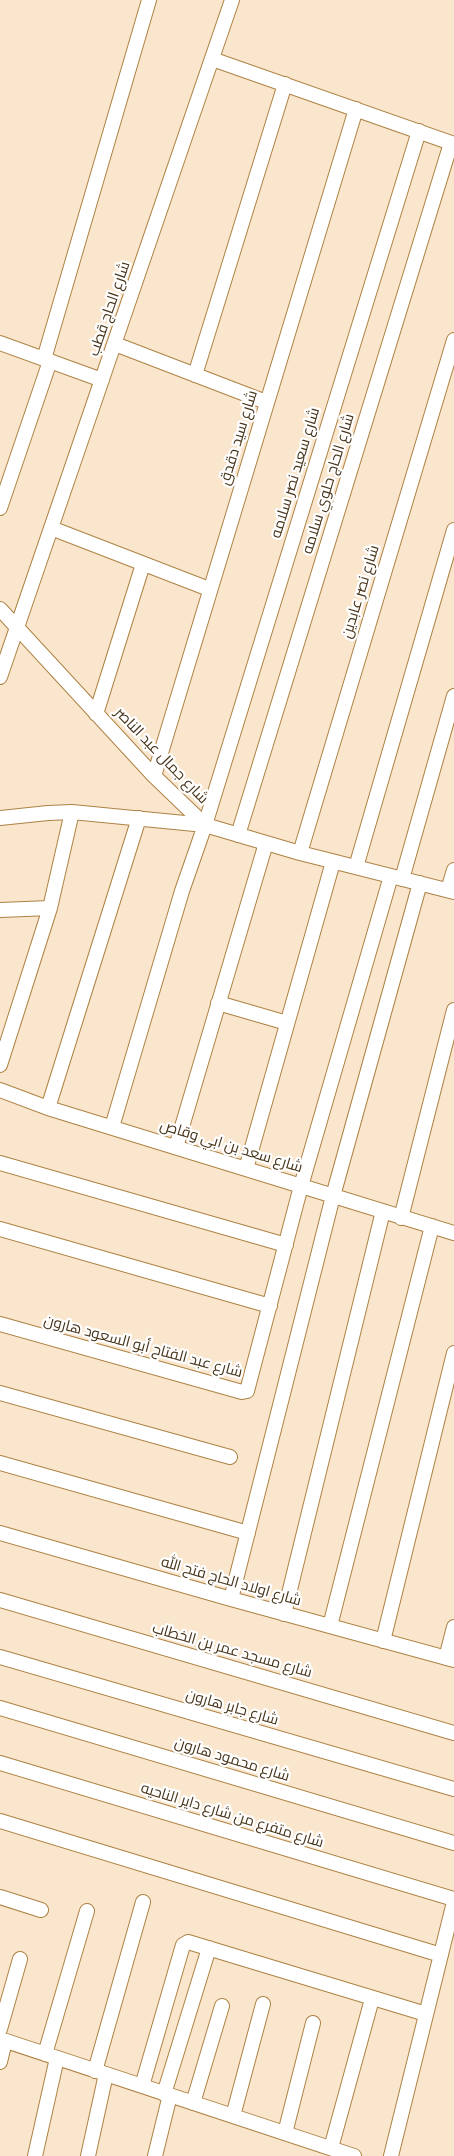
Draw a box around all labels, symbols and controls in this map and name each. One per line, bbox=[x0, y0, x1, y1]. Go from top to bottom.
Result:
street label: شارع الحاج قطب bbox=[85, 259, 135, 359]
street label: شارع سيد دقدق bbox=[216, 388, 262, 488]
street label: شارع سعيد نصر سلامه bbox=[268, 406, 324, 540]
street label: شارع الحاج حلوي سلامه bbox=[299, 412, 359, 556]
street label: شارع نصر عابدين bbox=[338, 543, 384, 641]
street label: شارع جمال عبد الناصر bbox=[110, 704, 212, 808]
street label: شارع سعد بن ابي وقاص bbox=[157, 1117, 305, 1177]
street label: شارع عبد الفتاح أبو السعود هارون bbox=[42, 1312, 244, 1382]
street label: شارع اولاد الحاج فتح الله bbox=[159, 1553, 303, 1611]
street label: شارع مسجد عمر بن الخطاب bbox=[150, 1620, 314, 1682]
street label: شارع جابر هارون bbox=[183, 1686, 281, 1730]
street label: شارع محمود هارون bbox=[172, 1734, 292, 1786]
street label: شارع متفرع من شارع داير الناحيه bbox=[138, 1780, 326, 1852]

